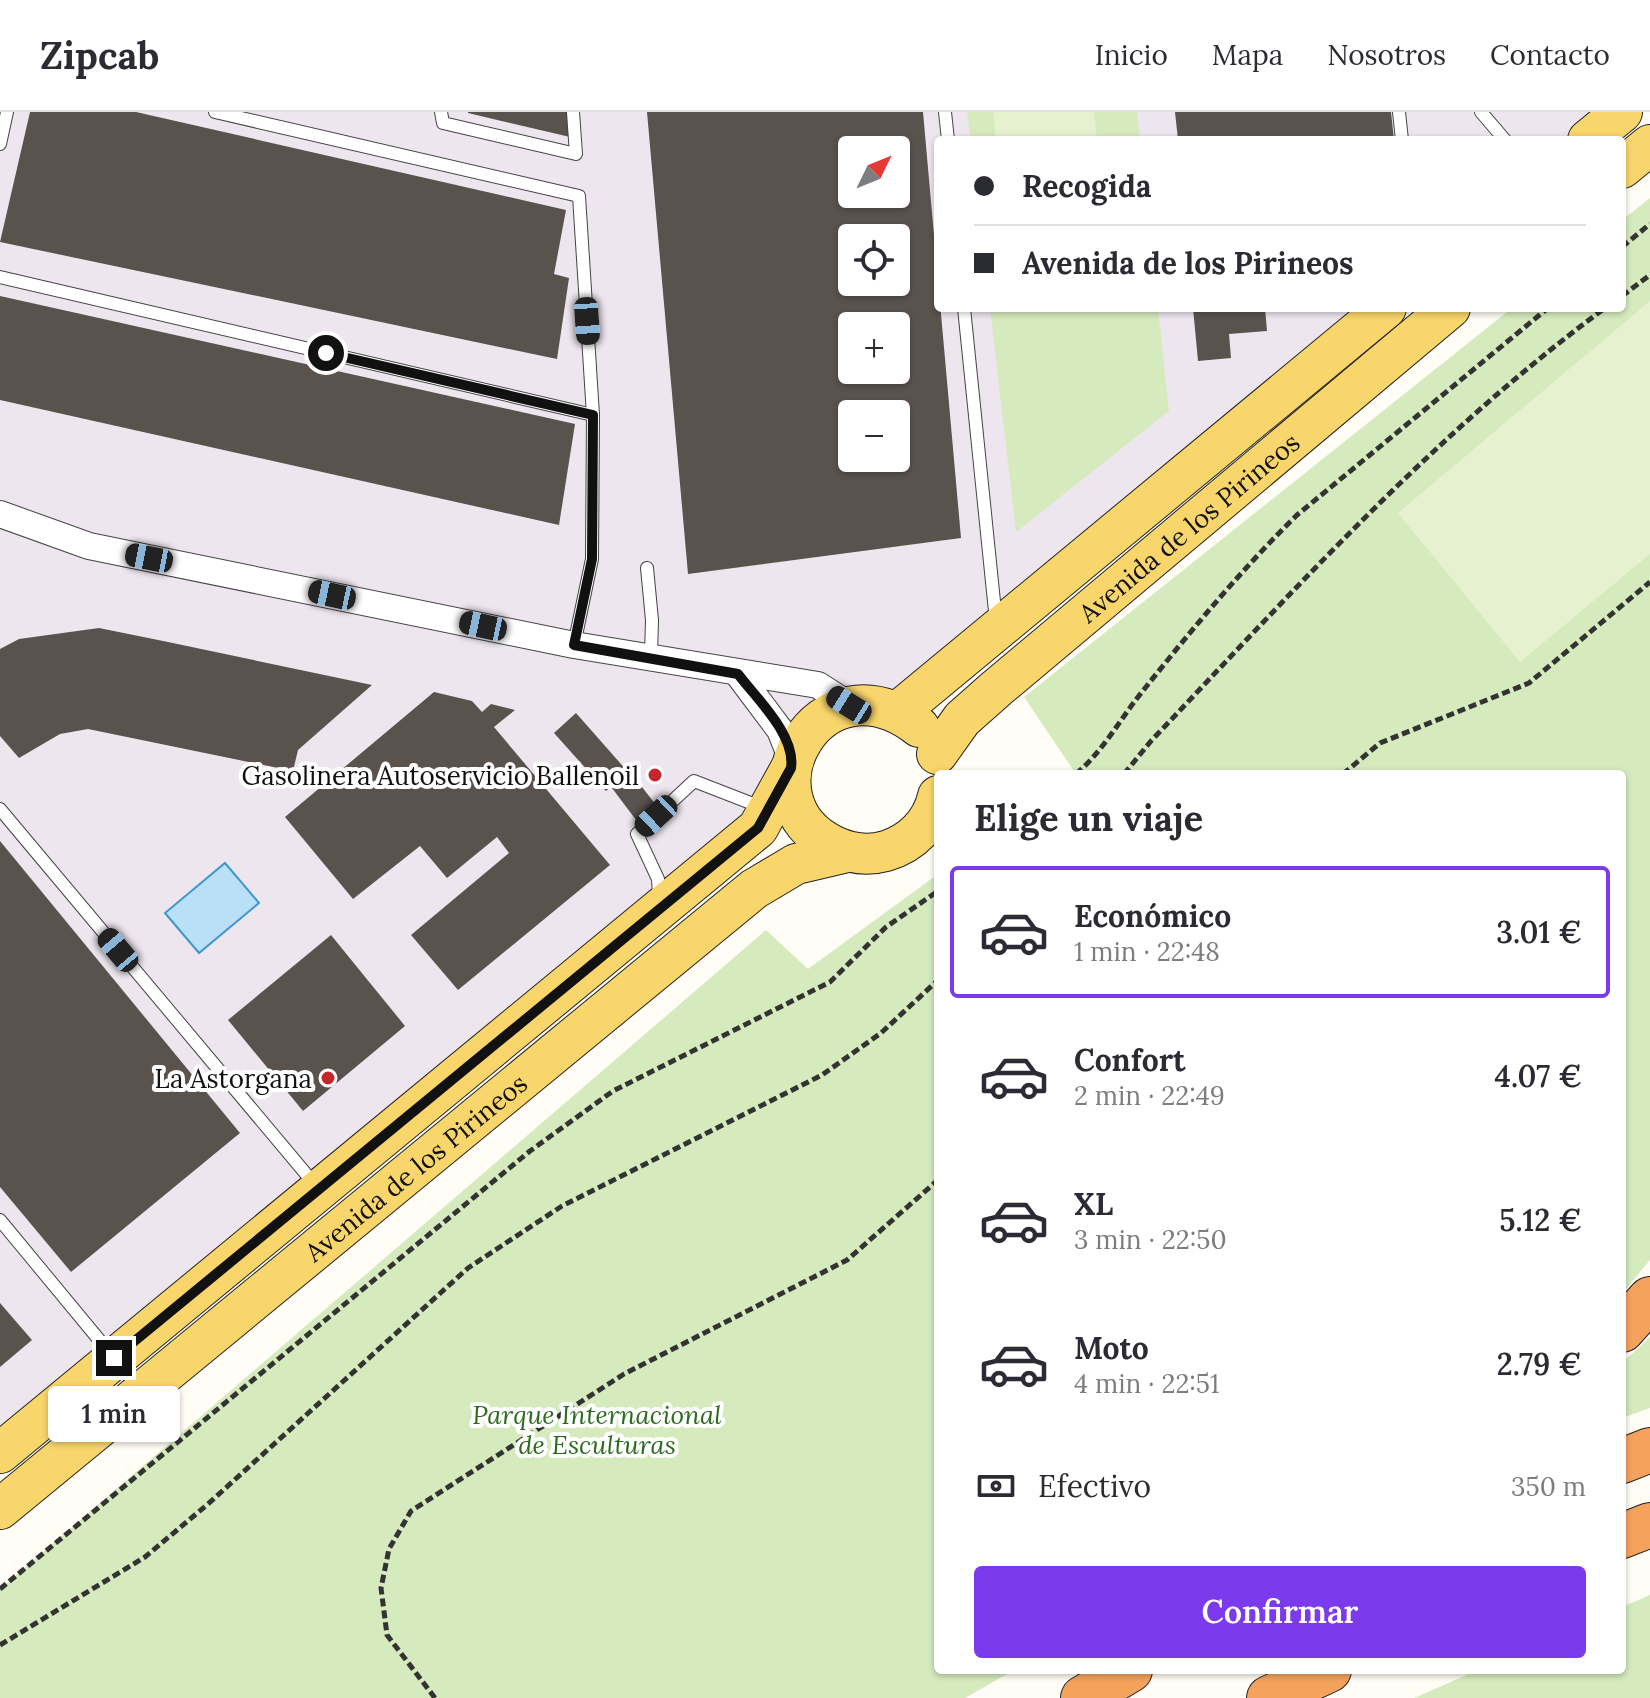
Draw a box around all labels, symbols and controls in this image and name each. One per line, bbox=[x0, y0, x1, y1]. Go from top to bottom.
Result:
text: Zipcab bbox=[40, 31, 159, 79]
text: Inicio bbox=[1095, 37, 1168, 73]
text: Mapa bbox=[1212, 37, 1283, 73]
text: Nosotros bbox=[1327, 37, 1446, 73]
text: Contacto bbox=[1490, 37, 1610, 73]
north arrow bbox=[838, 136, 910, 208]
map controls bbox=[838, 136, 910, 472]
text: Recogida bbox=[1022, 167, 1152, 205]
button: locate bbox=[838, 224, 910, 296]
text: Avenida de los Pirineos bbox=[1022, 244, 1354, 282]
car bbox=[573, 296, 601, 346]
button: + bbox=[838, 312, 910, 384]
route start bbox=[308, 335, 344, 371]
button: − bbox=[838, 400, 910, 472]
street label: Avenida de los Pirineos bbox=[1071, 425, 1306, 630]
car bbox=[123, 542, 175, 574]
car bbox=[306, 578, 358, 612]
car bbox=[457, 609, 509, 643]
car bbox=[822, 682, 876, 728]
place label: Gasolinera Autoservicio Ballenoil bbox=[242, 759, 639, 792]
marker: Gasolinera Autoservicio Ballenoil bbox=[646, 766, 664, 784]
car bbox=[630, 791, 682, 841]
text: Elige un viaje bbox=[974, 795, 1203, 841]
icon: car bbox=[978, 896, 1050, 968]
text: Económico bbox=[1074, 897, 1231, 935]
text: 3.01 € bbox=[1496, 913, 1582, 951]
car bbox=[93, 924, 143, 976]
text: 1 min · 22:48 bbox=[1074, 935, 1220, 968]
icon: car bbox=[978, 1040, 1050, 1112]
text: Confort bbox=[1074, 1041, 1185, 1079]
text: 4.07 € bbox=[1495, 1057, 1582, 1095]
place label: La Astorgana bbox=[154, 1062, 312, 1095]
street label: Avenida de los Pirineos bbox=[297, 1066, 533, 1269]
marker: La Astorgana bbox=[319, 1069, 337, 1087]
text: 2 min · 22:49 bbox=[1074, 1079, 1225, 1112]
icon: car bbox=[978, 1184, 1050, 1256]
text: XL bbox=[1074, 1185, 1113, 1223]
text: 5.12 € bbox=[1499, 1201, 1582, 1239]
text: 3 min · 22:50 bbox=[1074, 1223, 1227, 1256]
icon: car bbox=[978, 1328, 1050, 1400]
text: Moto bbox=[1074, 1329, 1149, 1367]
route end bbox=[96, 1340, 132, 1376]
text: 2.79 € bbox=[1497, 1345, 1582, 1383]
text: 4 min · 22:51 bbox=[1074, 1367, 1220, 1400]
callout: 1 min bbox=[48, 1386, 180, 1442]
text: 1 min bbox=[81, 1397, 147, 1430]
park label: Parque Internacional de Esculturas bbox=[472, 1398, 722, 1461]
icon: cash bbox=[974, 1464, 1018, 1508]
text: Efectivo bbox=[1038, 1467, 1151, 1505]
text: 350 m bbox=[1511, 1470, 1586, 1503]
button: Confirmar bbox=[974, 1566, 1586, 1658]

